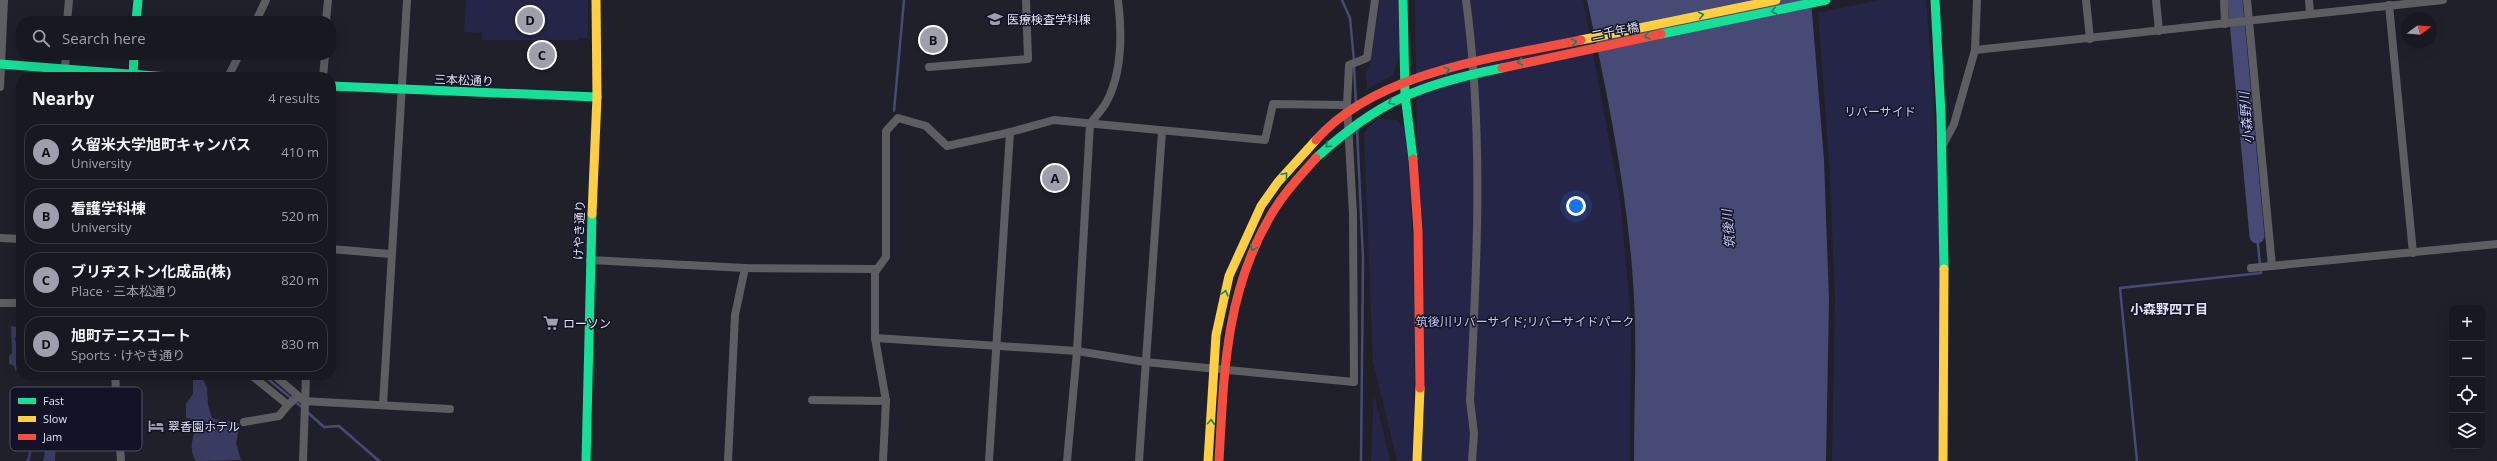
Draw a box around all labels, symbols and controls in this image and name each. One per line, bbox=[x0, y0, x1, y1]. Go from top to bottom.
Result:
pin: D bbox=[517, 5, 543, 35]
one-way arrow bbox=[1771, 6, 1778, 14]
school or university icon: 医療検査学科棟 bbox=[986, 10, 1004, 28]
place label: 医療検査学科棟 bbox=[1007, 11, 1091, 28]
one-way arrow bbox=[1698, 12, 1705, 20]
north arrow bbox=[2401, 12, 2437, 48]
search box bbox=[16, 16, 336, 60]
street label: 二千年橋 bbox=[1590, 18, 1640, 44]
pin: B bbox=[920, 25, 946, 55]
icon: search bbox=[30, 27, 52, 49]
text: Search here bbox=[62, 28, 146, 48]
one-way arrow bbox=[1644, 32, 1650, 40]
one-way arrow bbox=[1571, 38, 1577, 46]
pin: C bbox=[529, 40, 555, 70]
one-way arrow bbox=[1517, 58, 1523, 66]
one-way arrow bbox=[1444, 66, 1451, 74]
street label: 三本松通り bbox=[434, 70, 494, 90]
text: Nearby bbox=[32, 87, 94, 110]
text: 4 results bbox=[268, 89, 320, 107]
water label: 小森野川 bbox=[2235, 89, 2257, 145]
one-way arrow bbox=[1387, 98, 1395, 105]
park label: リバーサイド bbox=[1844, 103, 1916, 120]
text: 久留米大学旭町キャンパス bbox=[71, 134, 251, 154]
one-way arrow bbox=[1326, 140, 1333, 147]
text: A bbox=[42, 143, 50, 161]
text: 410 m bbox=[281, 143, 319, 161]
text: University bbox=[71, 154, 131, 172]
pin: A bbox=[1042, 163, 1068, 193]
one-way arrow bbox=[1280, 172, 1287, 179]
your location bbox=[1566, 196, 1586, 216]
text: 看護学科棟 bbox=[71, 198, 146, 218]
street label: けやき通り bbox=[569, 200, 589, 260]
text: B bbox=[42, 207, 50, 225]
text: 520 m bbox=[281, 207, 319, 225]
water label: 筑後川 bbox=[1717, 207, 1739, 249]
text: University bbox=[71, 218, 131, 236]
one-way arrow bbox=[1250, 244, 1258, 251]
text: ブリヂストン化成品(株) bbox=[71, 261, 231, 281]
text: C bbox=[42, 271, 50, 289]
text: 820 m bbox=[281, 271, 319, 289]
text: Place · 三本松通り bbox=[71, 282, 178, 300]
one-way arrow bbox=[1220, 290, 1228, 296]
district label: 小森野四丁目 bbox=[2130, 300, 2208, 318]
map controls bbox=[2449, 305, 2485, 449]
button: + bbox=[2449, 305, 2485, 341]
park label: 筑後川リバーサイド;リバーサイドパーク bbox=[1416, 313, 1634, 330]
supermarket icon: ローソン bbox=[542, 314, 560, 332]
place label: ローソン bbox=[563, 315, 611, 332]
text: 旭町テニスコート bbox=[71, 325, 191, 345]
text: D bbox=[41, 335, 51, 353]
text: 830 m bbox=[281, 335, 319, 353]
button: − bbox=[2449, 341, 2485, 377]
text: Sports · けやき通り bbox=[71, 346, 185, 364]
button: locate bbox=[2449, 377, 2485, 413]
legend bbox=[10, 387, 142, 451]
text: Fast bbox=[43, 393, 64, 408]
text: Slow bbox=[43, 411, 67, 426]
button: layers bbox=[2449, 413, 2485, 449]
hotel icon: 翠香園ホテル bbox=[147, 417, 165, 435]
place label: 翠香園ホテル bbox=[168, 418, 240, 435]
one-way arrow bbox=[1206, 419, 1215, 425]
text: Jam bbox=[42, 429, 62, 444]

